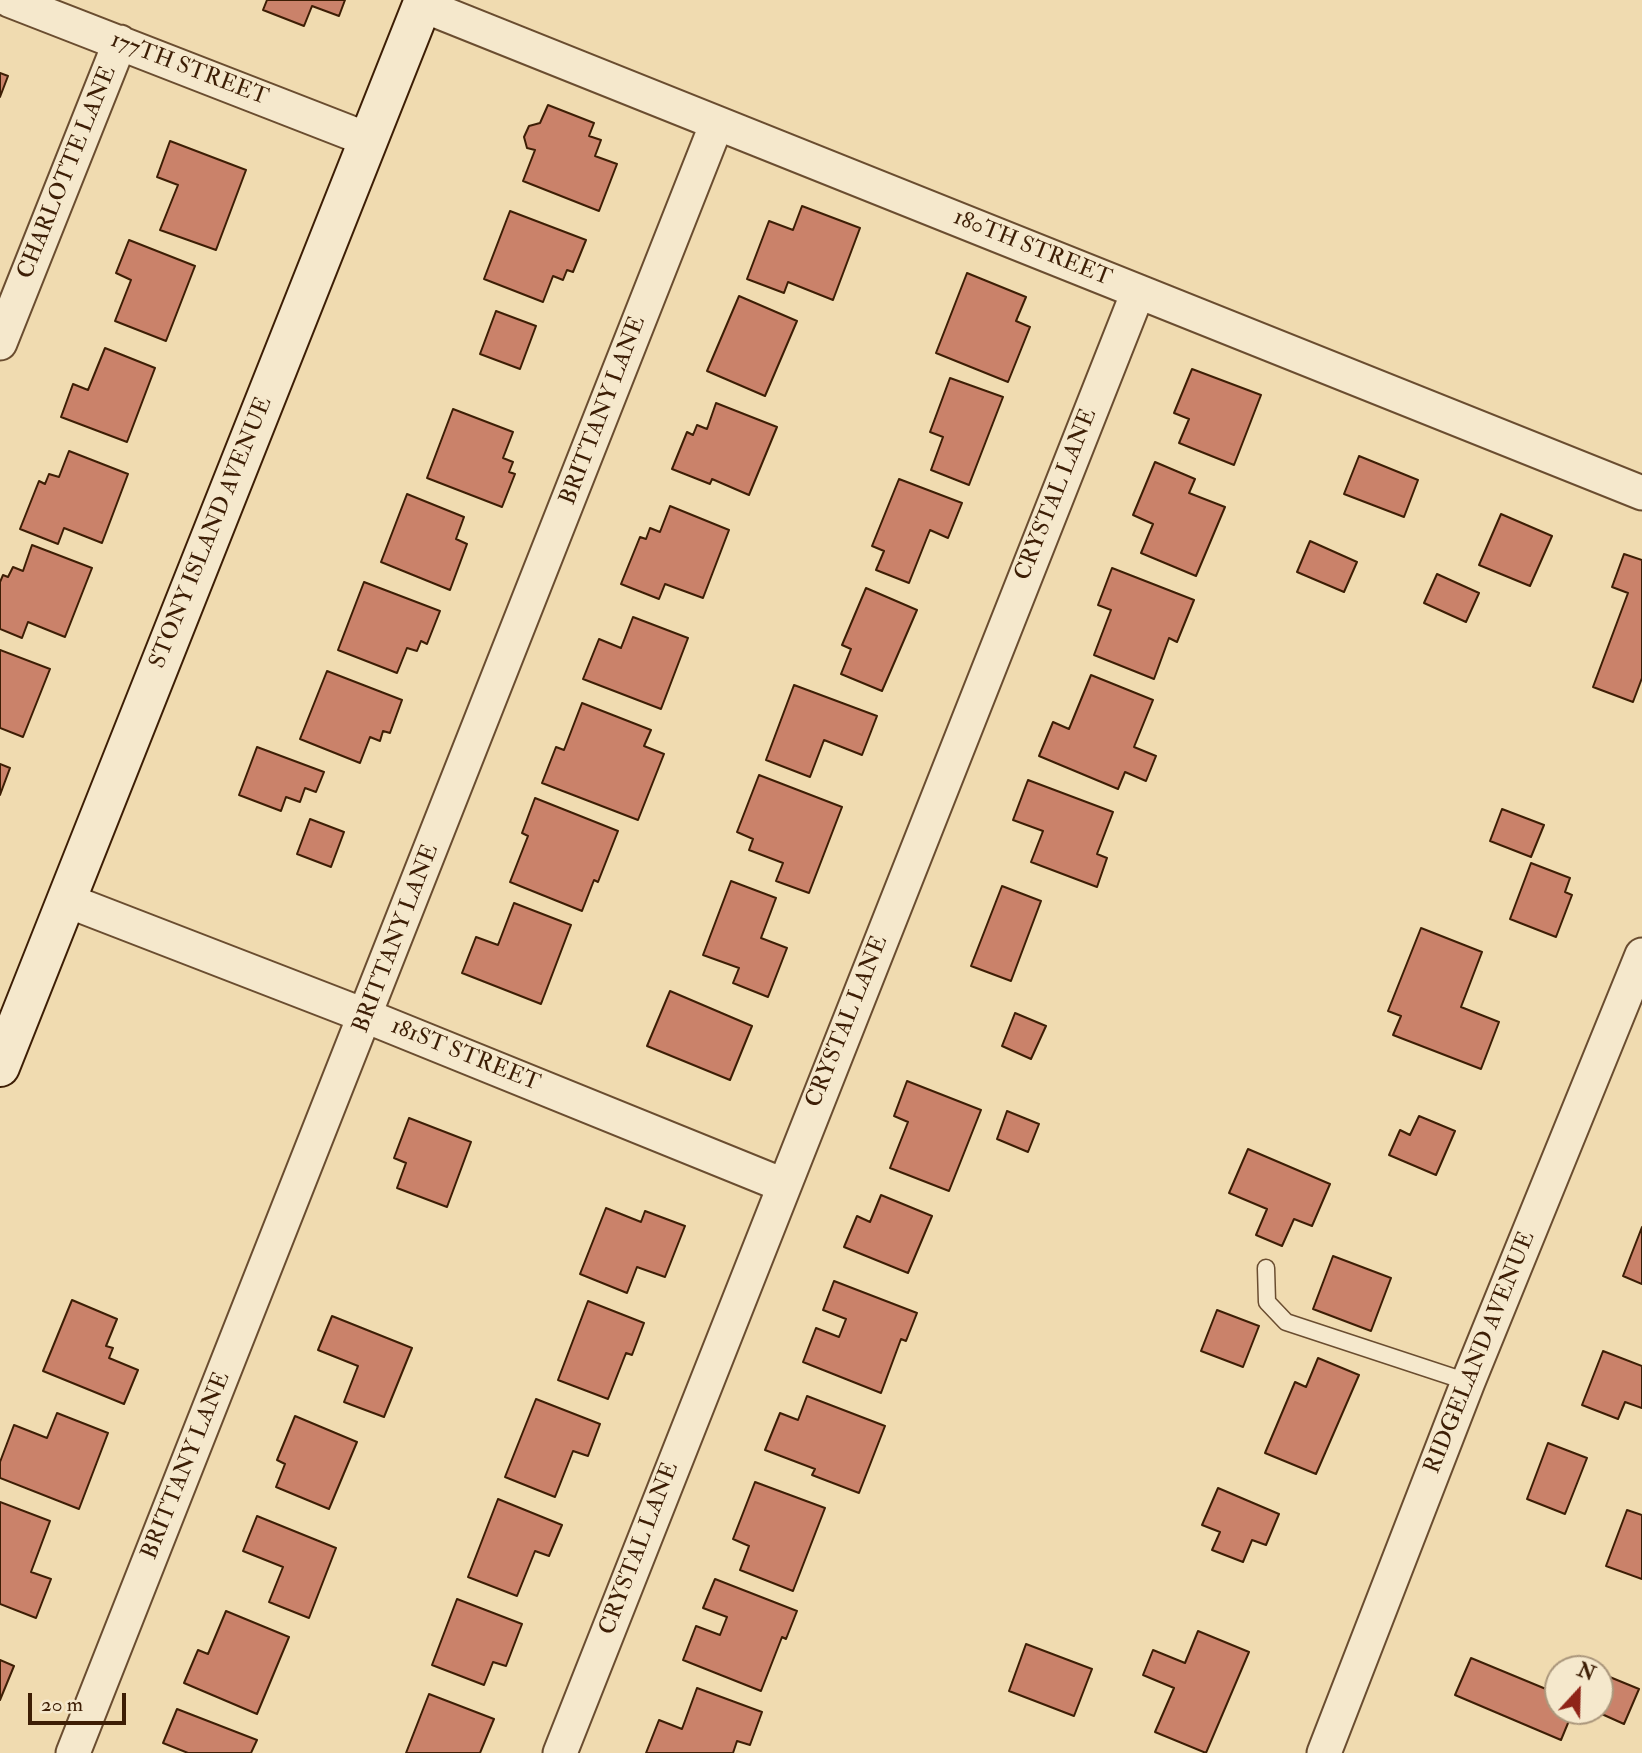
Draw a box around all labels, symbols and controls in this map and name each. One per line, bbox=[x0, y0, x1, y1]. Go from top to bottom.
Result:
street label: 177TH STREET bbox=[106, 27, 272, 113]
street label: CHARLOTTE LANE bbox=[13, 63, 123, 283]
street label: 180TH STREET bbox=[949, 205, 1115, 293]
street label: BRITTANY LANE bbox=[555, 313, 653, 509]
street label: STONY ISLAND AVENUE bbox=[145, 393, 279, 673]
street label: CRYSTAL LANE bbox=[1010, 405, 1104, 585]
street label: BRITTANY LANE bbox=[348, 841, 446, 1037]
street label: CRYSTAL LANE bbox=[801, 932, 895, 1112]
street label: 181ST STREET bbox=[386, 1014, 544, 1098]
street label: RIDGELAND AVENUE bbox=[1420, 1228, 1542, 1478]
street label: BRITTANY LANE bbox=[137, 1368, 237, 1564]
street label: CRYSTAL LANE bbox=[594, 1459, 686, 1639]
north arrow bbox=[1544, 1655, 1614, 1725]
text: N bbox=[1574, 1658, 1598, 1687]
scale bar bbox=[32, 1680, 130, 1724]
text: 20 m bbox=[41, 1691, 83, 1718]

